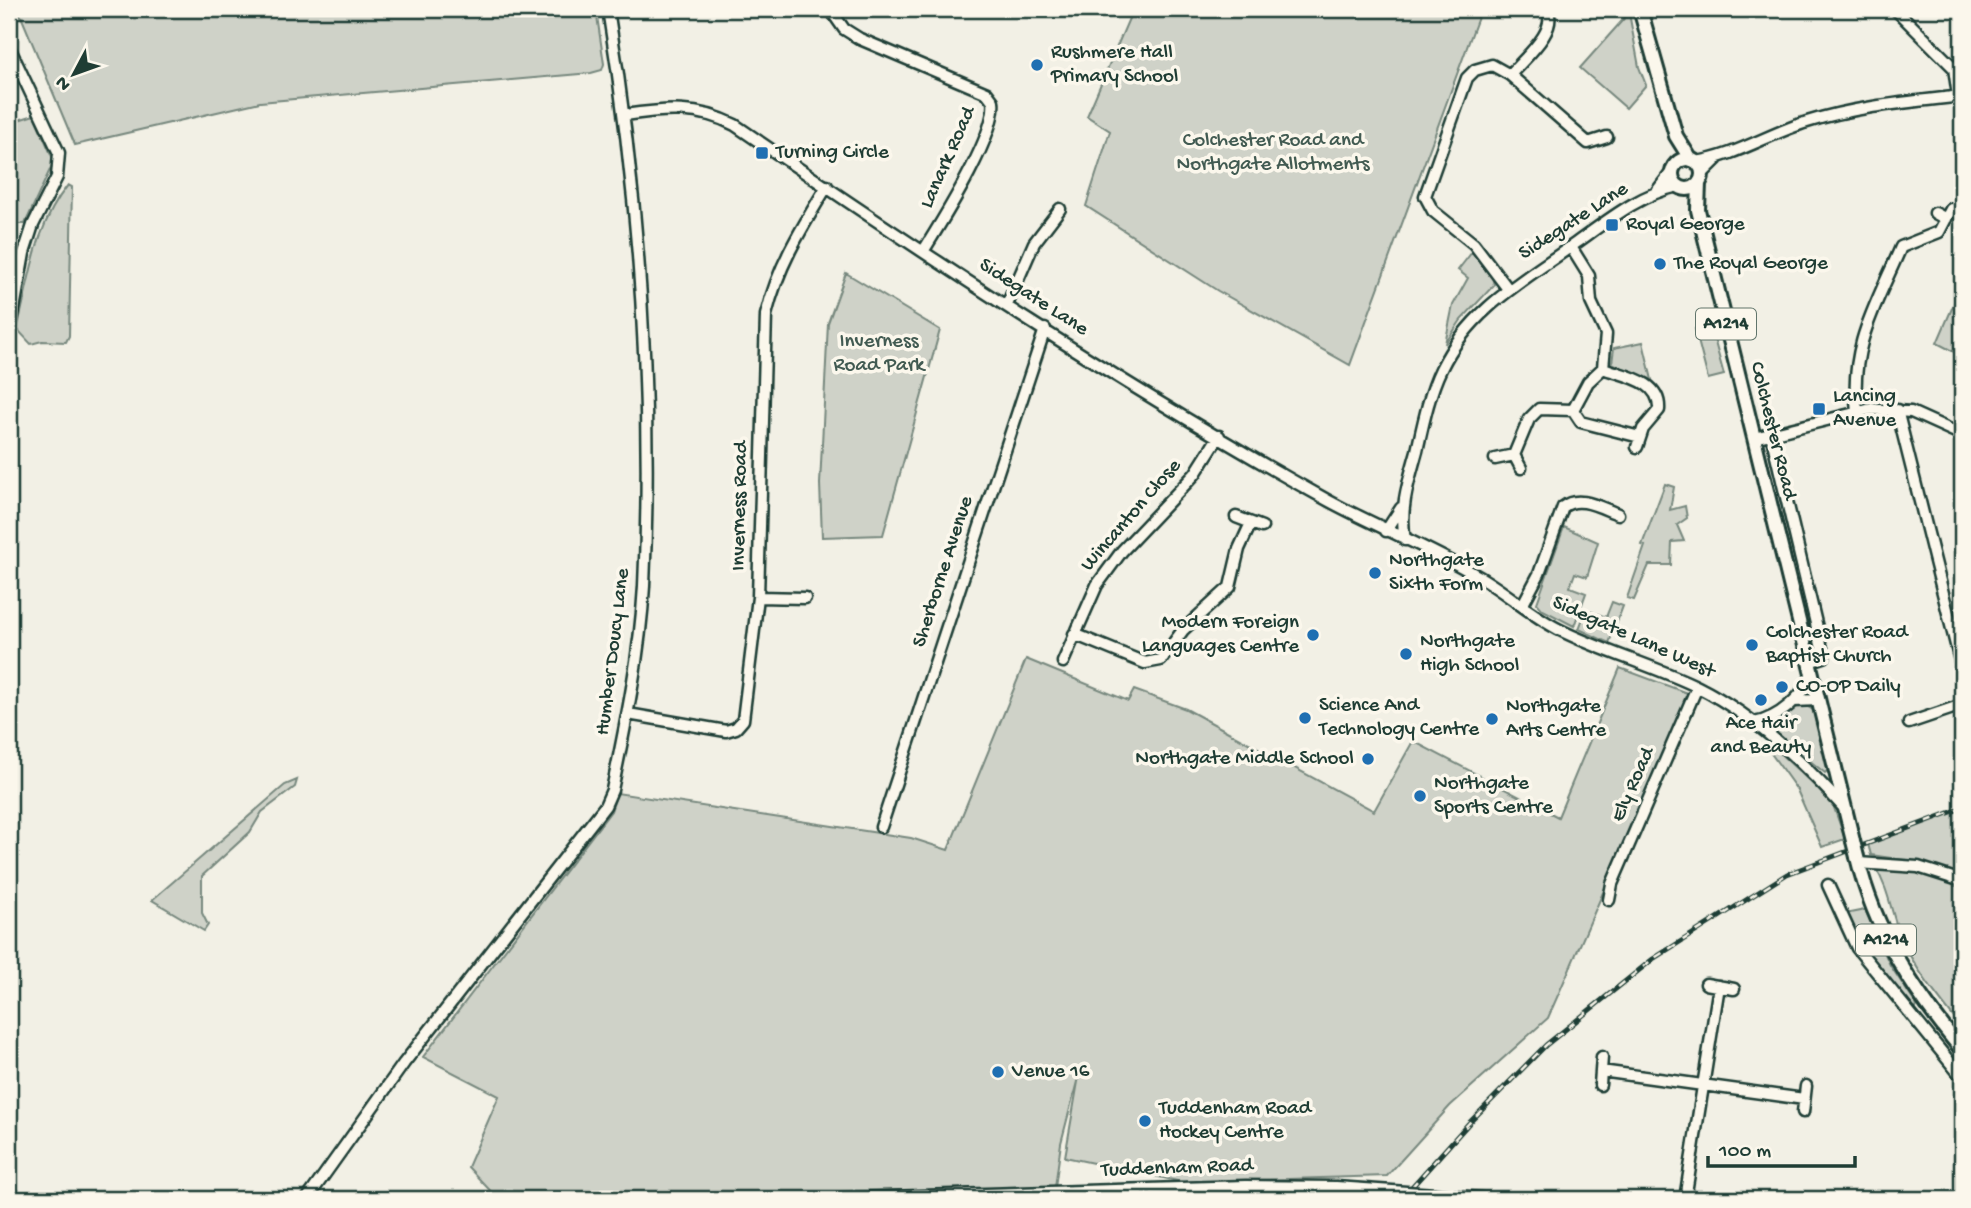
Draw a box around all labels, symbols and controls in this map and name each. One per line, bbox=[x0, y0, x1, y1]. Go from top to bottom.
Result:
north arrow bbox=[38, 38, 108, 108]
place label: Rushmere Hall Primary School bbox=[1050, 41, 1178, 90]
marker: Rushmere Hall Primary School bbox=[1029, 57, 1045, 73]
text: N bbox=[51, 71, 77, 95]
street label: Lanark Road bbox=[915, 102, 983, 213]
park label: Colchester Road and Northgate Allotments bbox=[1176, 129, 1371, 178]
place label: Turning Circle bbox=[775, 141, 890, 166]
marker: Turning Circle bbox=[754, 145, 770, 161]
street label: Sidegate Lane bbox=[1515, 177, 1634, 267]
place label: Royal George bbox=[1626, 213, 1746, 238]
marker: Royal George bbox=[1604, 217, 1620, 233]
place label: The Royal George bbox=[1673, 252, 1829, 277]
street label: Sidegate Lane bbox=[974, 253, 1093, 343]
marker: The Royal George bbox=[1652, 256, 1668, 272]
road number: A1214 bbox=[1696, 308, 1756, 340]
park label: Inverness Road Park bbox=[834, 330, 927, 379]
street label: Colchester Road bbox=[1743, 359, 1802, 504]
place label: Lancing Avenue bbox=[1833, 385, 1897, 434]
marker: Lancing Avenue bbox=[1811, 401, 1827, 417]
street label: Inverness Road bbox=[727, 439, 755, 571]
street label: Wincanton Close bbox=[1076, 454, 1188, 577]
street label: Sherborne Avenue bbox=[908, 492, 981, 651]
place label: Northgate Sixth Form bbox=[1389, 549, 1485, 598]
marker: Northgate Sixth Form bbox=[1367, 565, 1383, 581]
street label: Humber Doucy Lane bbox=[591, 566, 637, 737]
street label: Sidegate Lane West bbox=[1548, 591, 1720, 686]
place label: Modern Foreign Languages Centre bbox=[1142, 611, 1300, 660]
place label: Colchester Road Baptist Church bbox=[1765, 621, 1909, 670]
marker: Modern Foreign Languages Centre bbox=[1305, 627, 1321, 643]
place label: Northgate High School bbox=[1420, 630, 1519, 679]
marker: Colchester Road Baptist Church bbox=[1744, 637, 1760, 653]
marker: Northgate High School bbox=[1398, 646, 1414, 662]
place label: CO-OP Daily bbox=[1796, 675, 1901, 700]
marker: CO-OP Daily bbox=[1774, 679, 1790, 695]
marker: Ace Hair and Beauty bbox=[1753, 692, 1769, 708]
place label: Science And Technology Centre bbox=[1318, 694, 1480, 743]
place label: Northgate Arts Centre bbox=[1506, 695, 1607, 744]
marker: Science And Technology Centre bbox=[1297, 710, 1313, 726]
marker: Northgate Arts Centre bbox=[1484, 711, 1500, 727]
place label: Ace Hair and Beauty bbox=[1711, 712, 1811, 761]
street label: Ely Road bbox=[1607, 742, 1662, 826]
place label: Northgate Middle School bbox=[1135, 747, 1354, 772]
marker: Northgate Middle School bbox=[1360, 751, 1376, 767]
place label: Northgate Sports Centre bbox=[1434, 772, 1554, 821]
marker: Northgate Sports Centre bbox=[1412, 788, 1428, 804]
road number: A1214 bbox=[1856, 924, 1916, 956]
place label: Venue 16 bbox=[1011, 1060, 1090, 1085]
marker: Venue 16 bbox=[990, 1064, 1006, 1080]
place label: Tuddenham Road Hockey Centre bbox=[1158, 1097, 1313, 1146]
marker: Tuddenham Road Hockey Centre bbox=[1137, 1113, 1153, 1129]
scale bar bbox=[1708, 1124, 1856, 1168]
text: 100 m bbox=[1718, 1140, 1771, 1165]
street label: Tuddenham Road bbox=[1100, 1154, 1255, 1184]

